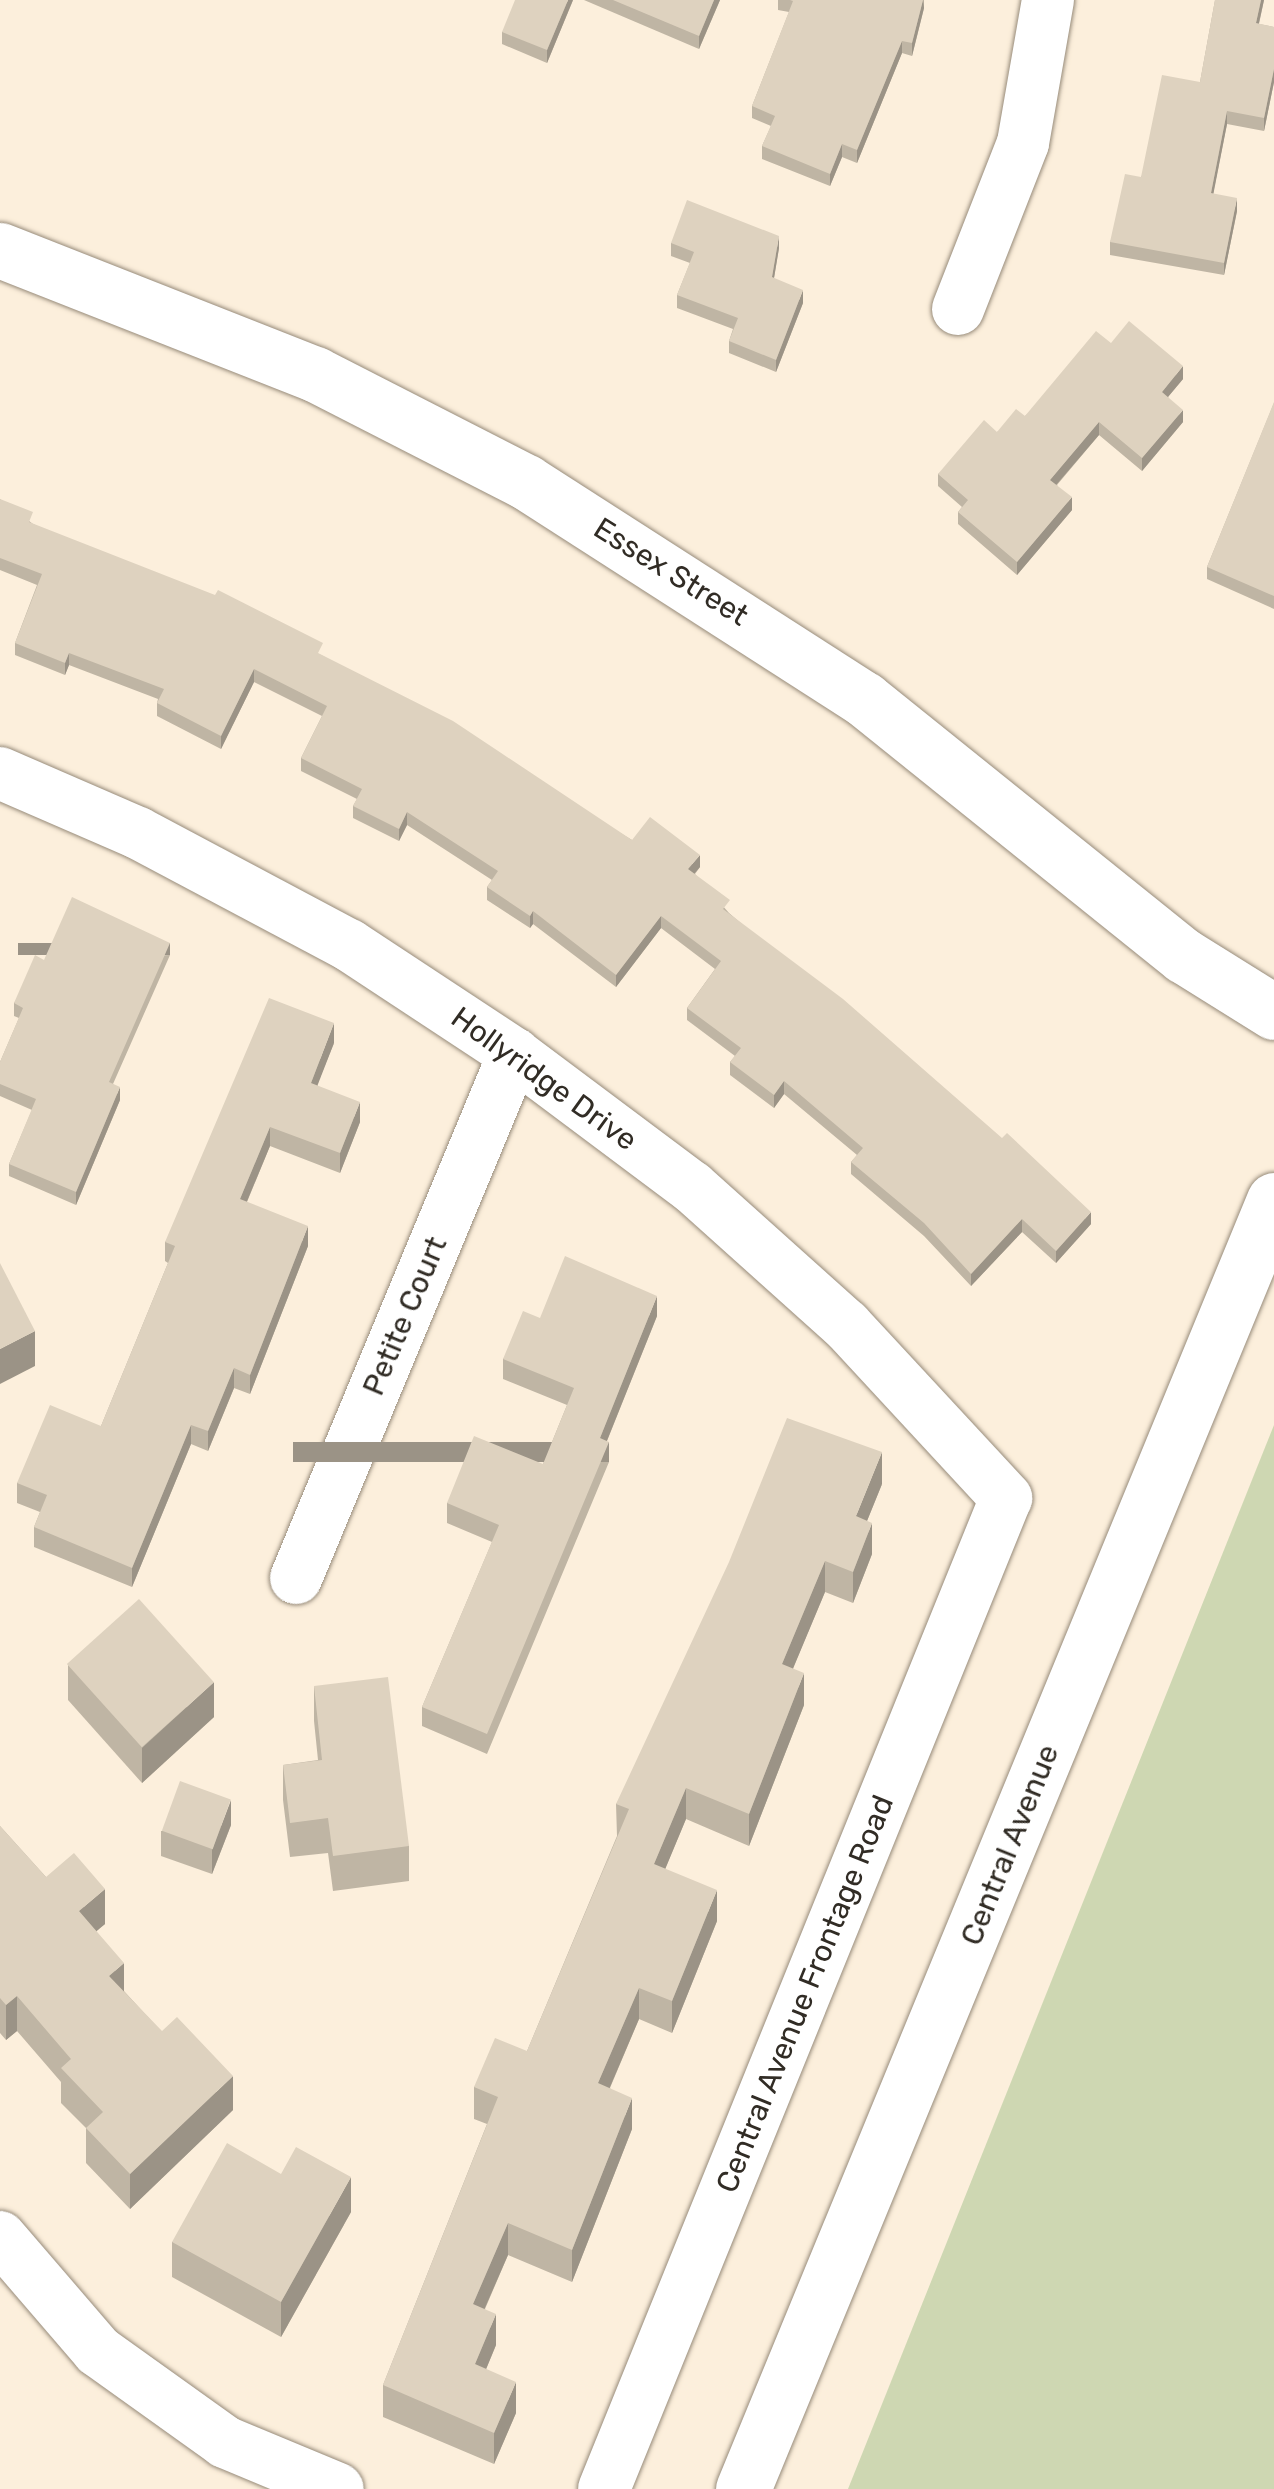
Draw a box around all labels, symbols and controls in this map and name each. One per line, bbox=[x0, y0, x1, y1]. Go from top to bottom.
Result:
street label: Essex Street bbox=[587, 510, 755, 634]
street label: Hollyridge Drive bbox=[444, 1000, 644, 1158]
street label: Petite Court bbox=[355, 1231, 455, 1401]
street label: Central Avenue bbox=[953, 1739, 1067, 1951]
street label: Central Avenue Frontage Road bbox=[709, 1790, 901, 2198]

